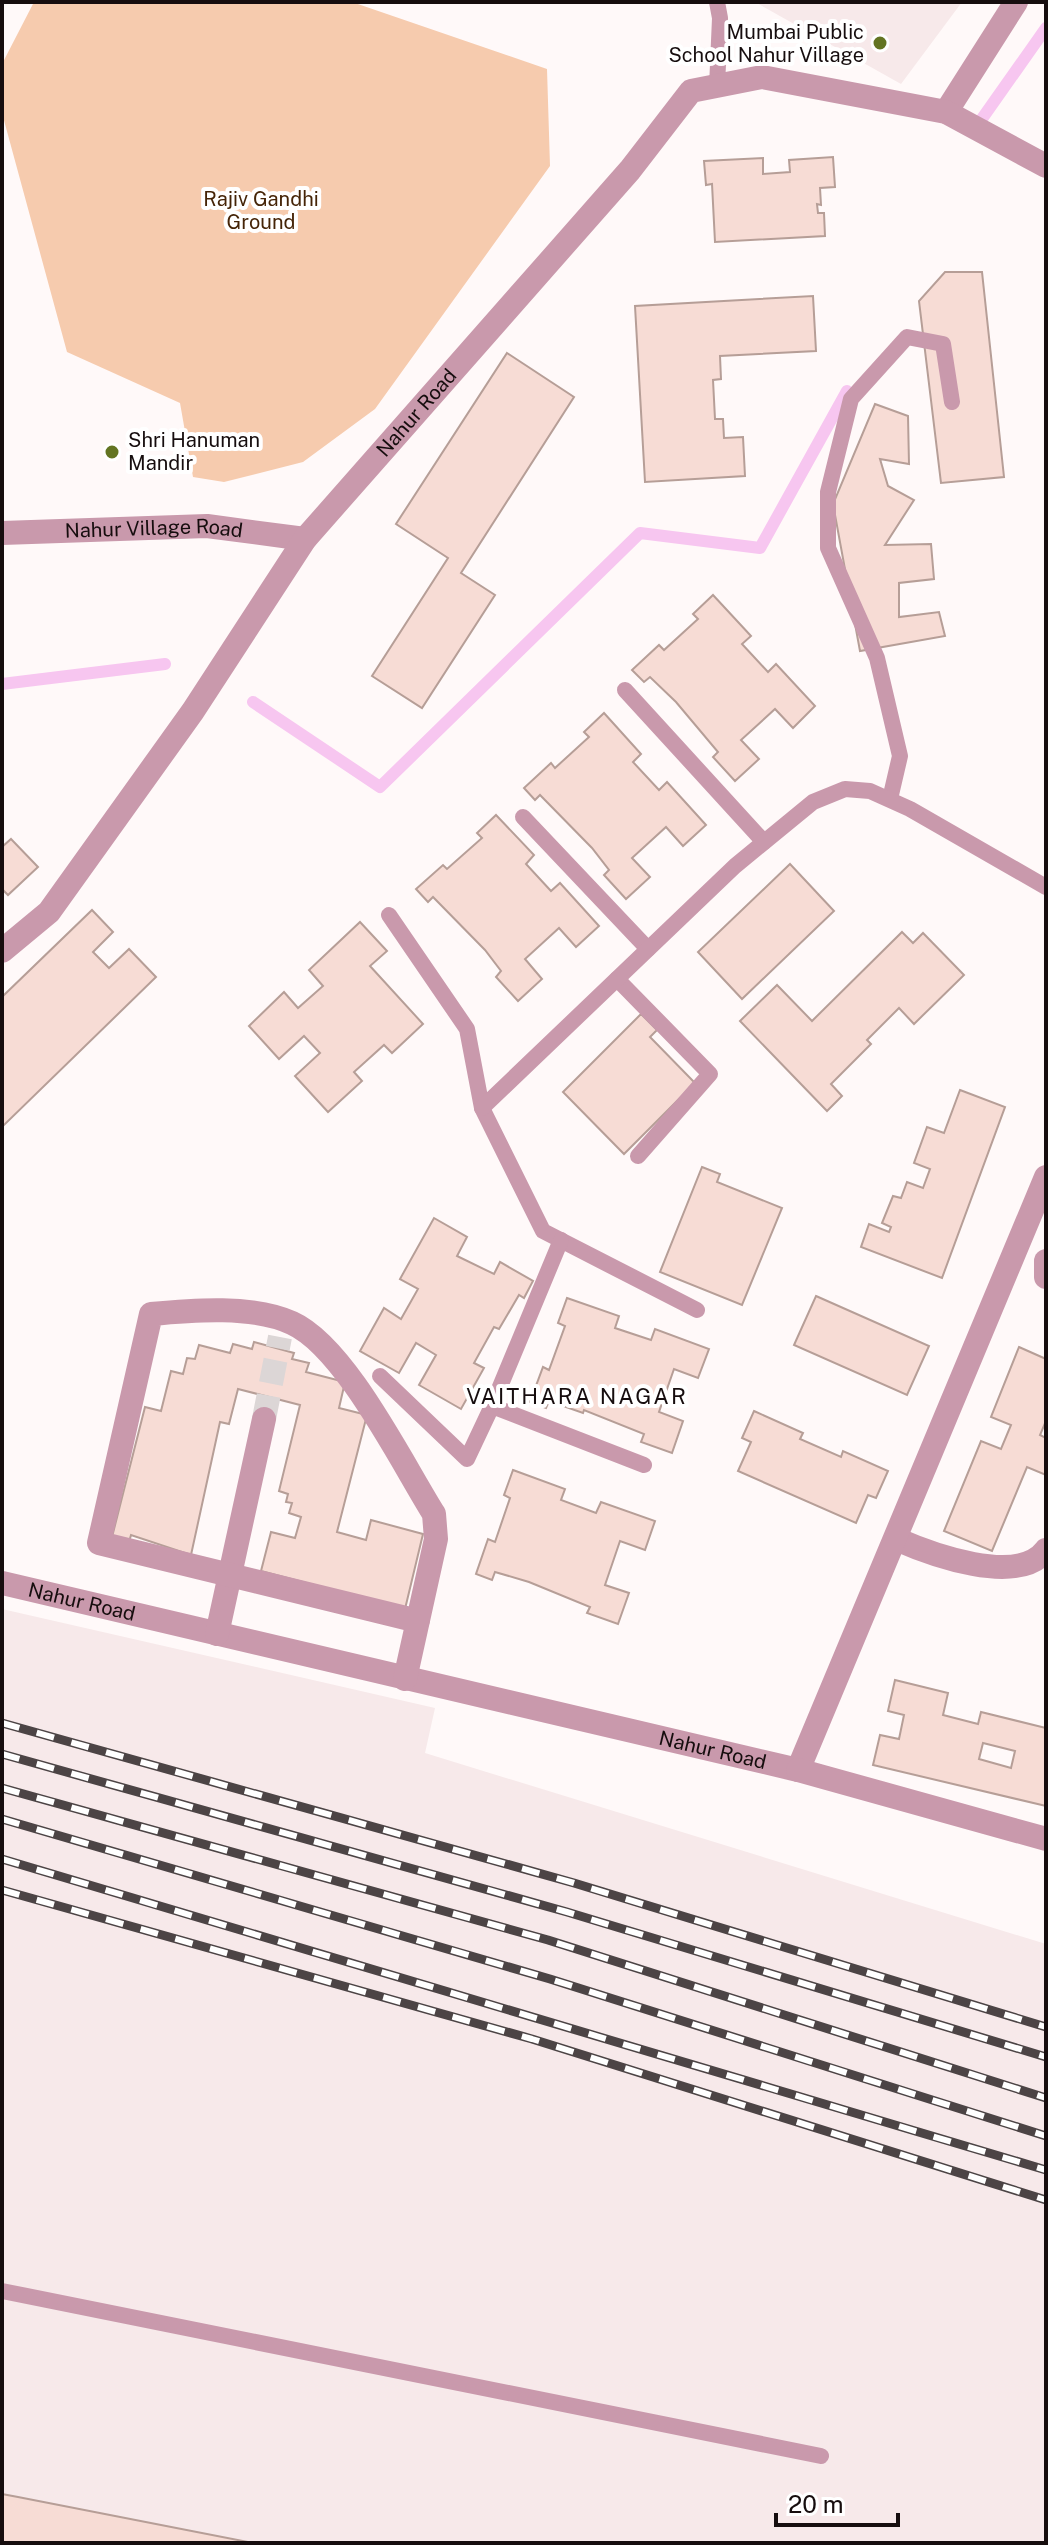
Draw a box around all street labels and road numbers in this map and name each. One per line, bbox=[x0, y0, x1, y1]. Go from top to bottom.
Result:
street label: Nahur Road bbox=[371, 364, 461, 462]
street label: Nahur Village Road bbox=[64, 514, 244, 543]
street label: Nahur Road bbox=[26, 1578, 138, 1626]
street label: Nahur Road bbox=[657, 1726, 769, 1774]

